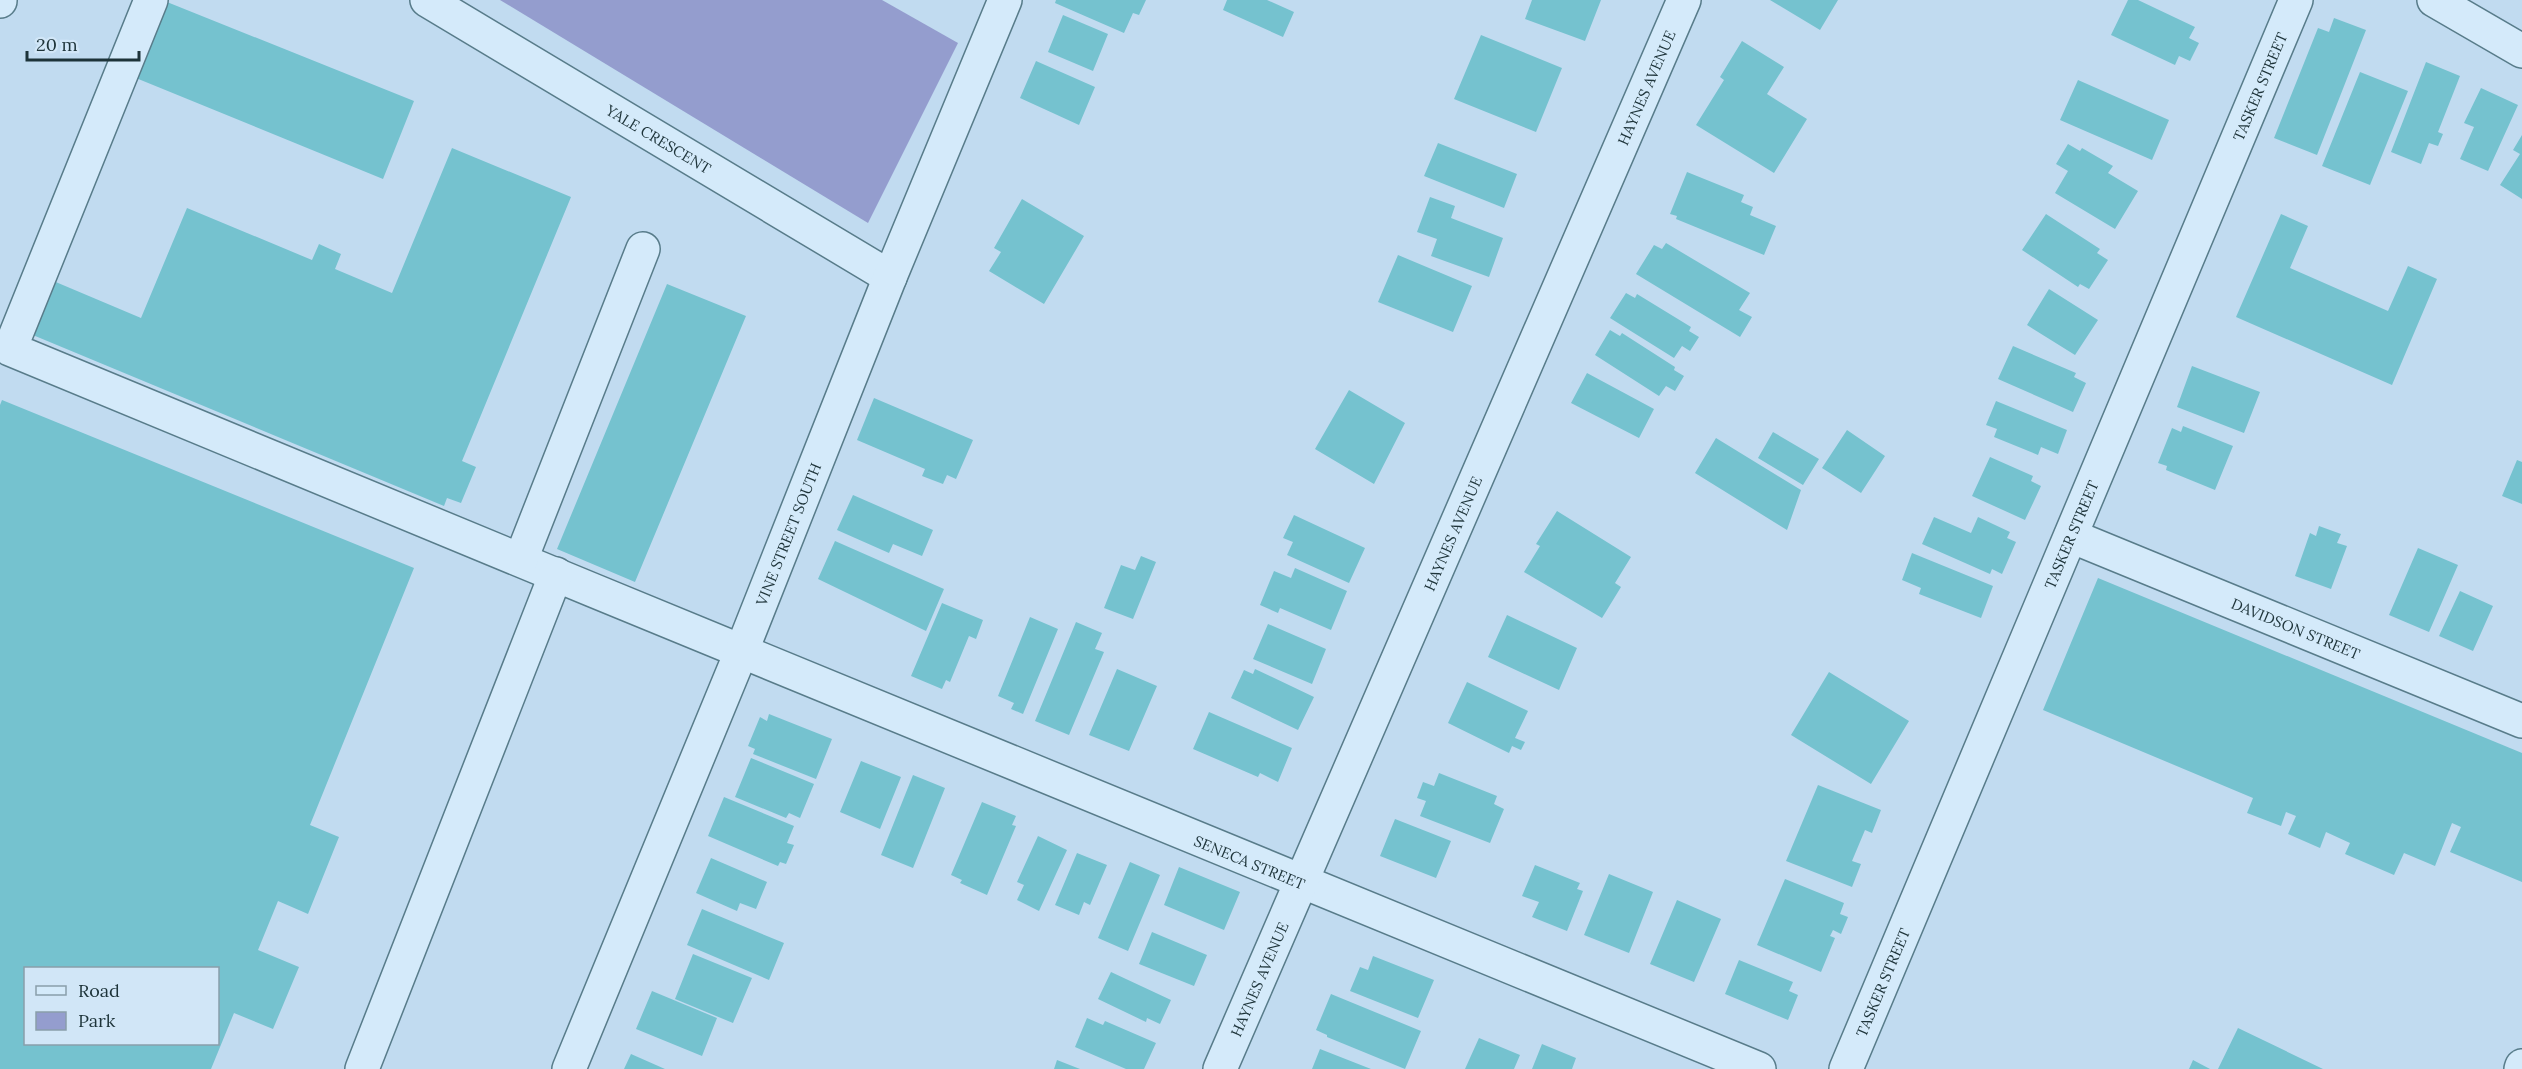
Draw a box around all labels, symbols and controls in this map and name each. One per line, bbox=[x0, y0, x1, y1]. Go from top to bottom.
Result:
scale bar bbox=[27, 24, 140, 62]
street label: HAYNES AVENUE bbox=[1613, 27, 1679, 148]
street label: TASKER STREET bbox=[2228, 29, 2291, 144]
text: 20 m bbox=[36, 33, 78, 56]
street label: YALE CRESCENT bbox=[602, 99, 715, 178]
street label: VINE STREET SOUTH bbox=[751, 460, 825, 609]
street label: HAYNES AVENUE bbox=[1419, 473, 1486, 594]
street label: TASKER STREET bbox=[2040, 477, 2102, 592]
street label: DAVIDSON STREET bbox=[2229, 593, 2363, 663]
street label: SENECA STREET bbox=[1191, 831, 1308, 893]
street label: HAYNES AVENUE bbox=[1226, 919, 1292, 1039]
street label: TASKER STREET bbox=[1851, 925, 1914, 1039]
legend bbox=[24, 967, 219, 1045]
text: Road bbox=[78, 979, 120, 1002]
text: Park bbox=[78, 1009, 116, 1032]

